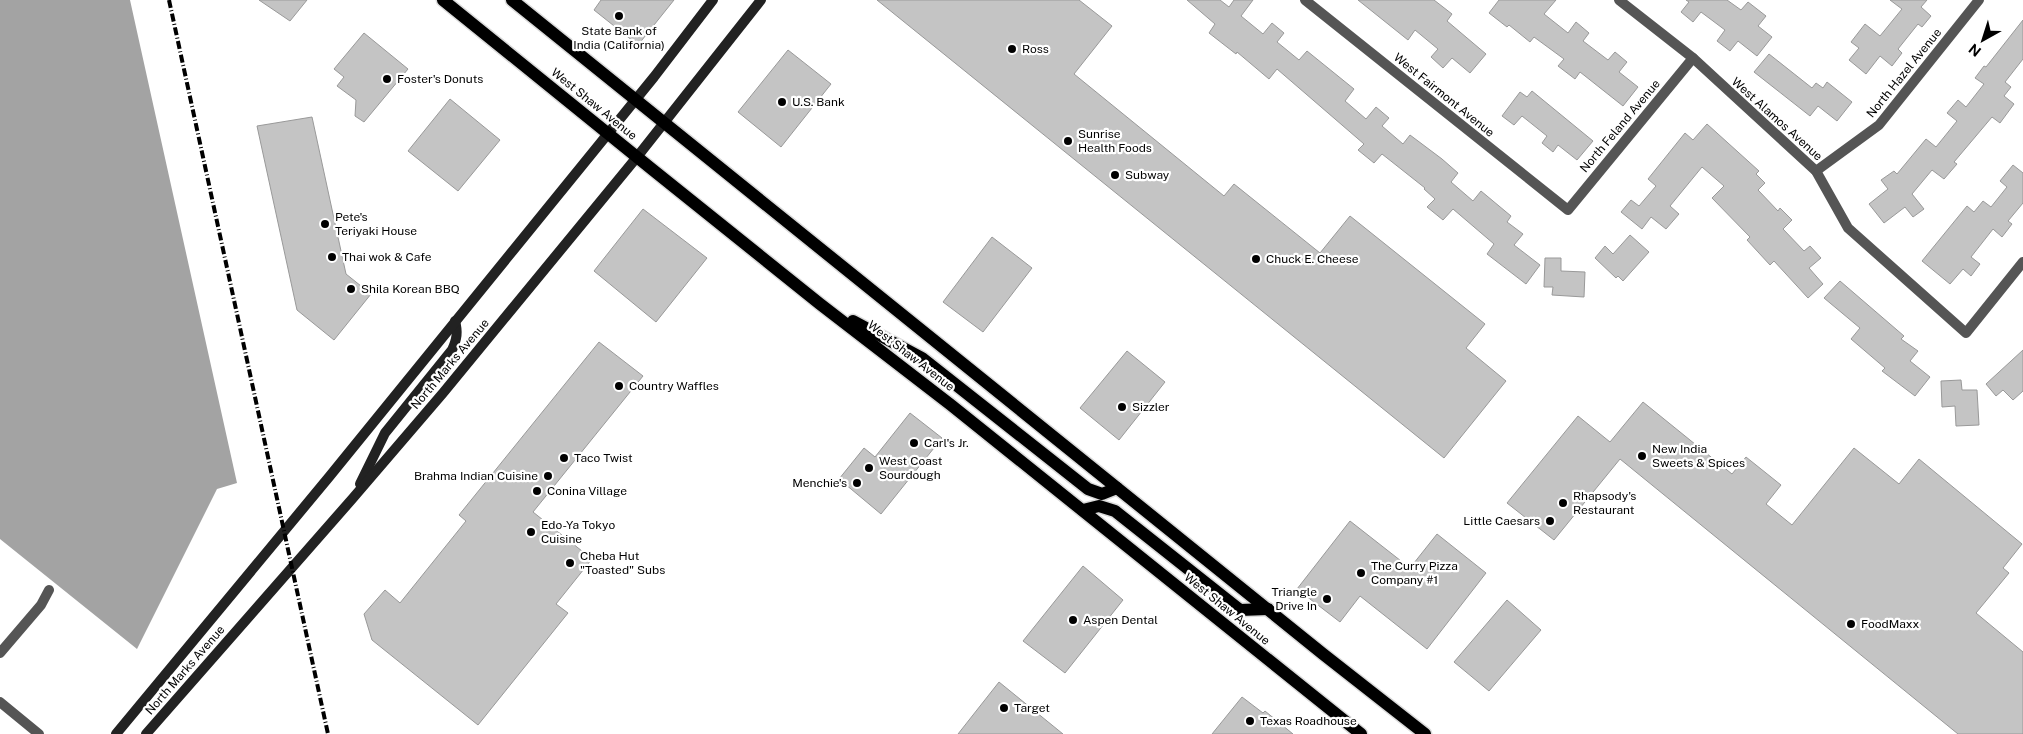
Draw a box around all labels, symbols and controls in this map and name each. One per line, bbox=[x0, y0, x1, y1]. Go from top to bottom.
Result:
marker: State Bank of India (California) bbox=[613, 10, 625, 22]
north arrow bbox=[1958, 15, 2008, 65]
place label: State Bank of India (California) bbox=[573, 24, 665, 52]
street label: North Hazel Avenue bbox=[1864, 25, 1944, 120]
text: N bbox=[1966, 40, 1984, 60]
place label: Ross bbox=[1022, 42, 1049, 56]
marker: Ross bbox=[1006, 43, 1018, 55]
street label: West Fairmont Avenue bbox=[1391, 50, 1497, 140]
street label: West Shaw Avenue bbox=[548, 65, 640, 143]
place label: Foster's Donuts bbox=[397, 72, 483, 86]
marker: Foster's Donuts bbox=[381, 73, 393, 85]
street label: West Alamos Avenue bbox=[1729, 75, 1825, 164]
street label: North Feland Avenue bbox=[1577, 77, 1663, 175]
place label: U.S. Bank bbox=[792, 95, 845, 109]
marker: U.S. Bank bbox=[776, 96, 788, 108]
place label: Sunrise Health Foods bbox=[1078, 127, 1152, 155]
marker: Sunrise Health Foods bbox=[1062, 135, 1074, 147]
place label: Subway bbox=[1125, 168, 1170, 182]
marker: Subway bbox=[1109, 169, 1121, 181]
place label: Pete's Teriyaki House bbox=[335, 210, 417, 238]
marker: Pete's Teriyaki House bbox=[319, 218, 331, 230]
place label: Thai wok & Cafe bbox=[342, 250, 432, 264]
marker: Thai wok & Cafe bbox=[326, 251, 338, 263]
place label: Chuck E. Cheese bbox=[1266, 252, 1359, 266]
marker: Chuck E. Cheese bbox=[1250, 253, 1262, 265]
place label: Shila Korean BBQ bbox=[361, 282, 460, 296]
marker: Shila Korean BBQ bbox=[345, 283, 357, 295]
street label: North Marks Avenue bbox=[408, 316, 492, 412]
street label: West Shaw Avenue bbox=[865, 318, 957, 394]
place label: Country Waffles bbox=[629, 379, 719, 393]
marker: Country Waffles bbox=[613, 380, 625, 392]
place label: Sizzler bbox=[1132, 400, 1170, 414]
marker: Sizzler bbox=[1116, 401, 1128, 413]
place label: Carl's Jr. bbox=[924, 436, 969, 450]
marker: Carl's Jr. bbox=[908, 437, 920, 449]
place label: New India Sweets & Spices bbox=[1652, 442, 1745, 470]
marker: New India Sweets & Spices bbox=[1636, 450, 1648, 462]
place label: Taco Twist bbox=[574, 451, 633, 465]
marker: Taco Twist bbox=[558, 452, 570, 464]
place label: West Coast Sourdough bbox=[879, 454, 943, 482]
marker: West Coast Sourdough bbox=[863, 462, 875, 474]
place label: Brahma Indian Cuisine bbox=[414, 469, 538, 483]
marker: Brahma Indian Cuisine bbox=[542, 470, 554, 482]
place label: Menchie's bbox=[792, 476, 847, 490]
marker: Menchie's bbox=[851, 477, 863, 489]
place label: Conina Village bbox=[547, 484, 627, 498]
marker: Conina Village bbox=[531, 485, 543, 497]
place label: Rhapsody's Restaurant bbox=[1573, 489, 1636, 517]
marker: Rhapsody's Restaurant bbox=[1557, 497, 1569, 509]
place label: Little Caesars bbox=[1463, 514, 1540, 528]
marker: Little Caesars bbox=[1544, 515, 1556, 527]
place label: Edo-Ya Tokyo Cuisine bbox=[541, 518, 615, 546]
marker: Edo-Ya Tokyo Cuisine bbox=[525, 526, 537, 538]
place label: Cheba Hut "Toasted" Subs bbox=[580, 549, 665, 577]
marker: Cheba Hut "Toasted" Subs bbox=[564, 557, 576, 569]
place label: The Curry Pizza Company #1 bbox=[1371, 559, 1458, 587]
marker: The Curry Pizza Company #1 bbox=[1355, 567, 1367, 579]
street label: West Shaw Avenue bbox=[1181, 570, 1273, 648]
place label: Triangle Drive In bbox=[1271, 585, 1317, 613]
marker: Triangle Drive In bbox=[1321, 593, 1333, 605]
place label: Aspen Dental bbox=[1083, 613, 1158, 627]
marker: Aspen Dental bbox=[1067, 614, 1079, 626]
place label: FoodMaxx bbox=[1861, 617, 1919, 631]
marker: FoodMaxx bbox=[1845, 618, 1857, 630]
street label: North Marks Avenue bbox=[143, 622, 228, 717]
place label: Target bbox=[1014, 701, 1050, 715]
marker: Target bbox=[998, 702, 1010, 714]
place label: Texas Roadhouse bbox=[1260, 714, 1357, 728]
marker: Texas Roadhouse bbox=[1244, 715, 1256, 727]

